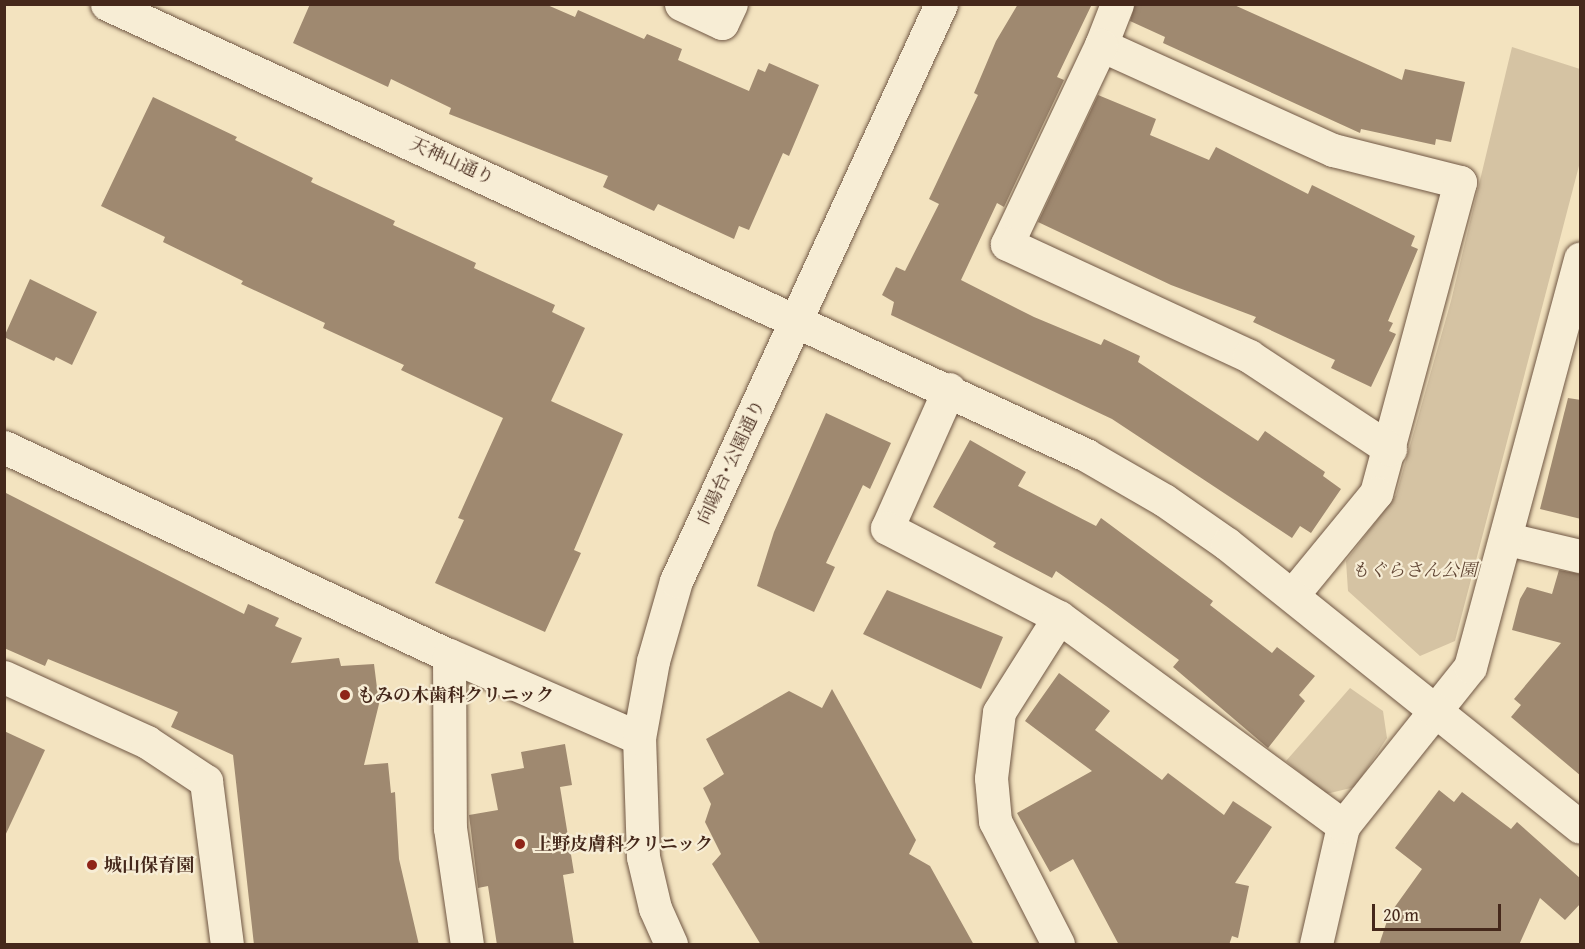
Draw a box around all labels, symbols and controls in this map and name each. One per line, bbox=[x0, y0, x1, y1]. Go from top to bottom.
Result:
street label: 天神山通り bbox=[406, 133, 498, 189]
street label: 向陽台･公園通り bbox=[693, 396, 769, 528]
park label: もぐらさん公園 bbox=[1351, 559, 1477, 581]
place label: もみの木歯科クリニック bbox=[357, 684, 555, 706]
marker: もみの木歯科クリニック bbox=[338, 688, 352, 702]
place label: 上野皮膚科クリニック bbox=[534, 833, 714, 855]
marker: 上野皮膚科クリニック bbox=[511, 835, 529, 853]
place label: 城山保育園 bbox=[104, 854, 194, 876]
marker: 城山保育園 bbox=[85, 858, 99, 872]
scale bar bbox=[1375, 892, 1504, 930]
text: 20 m bbox=[1383, 901, 1419, 928]

